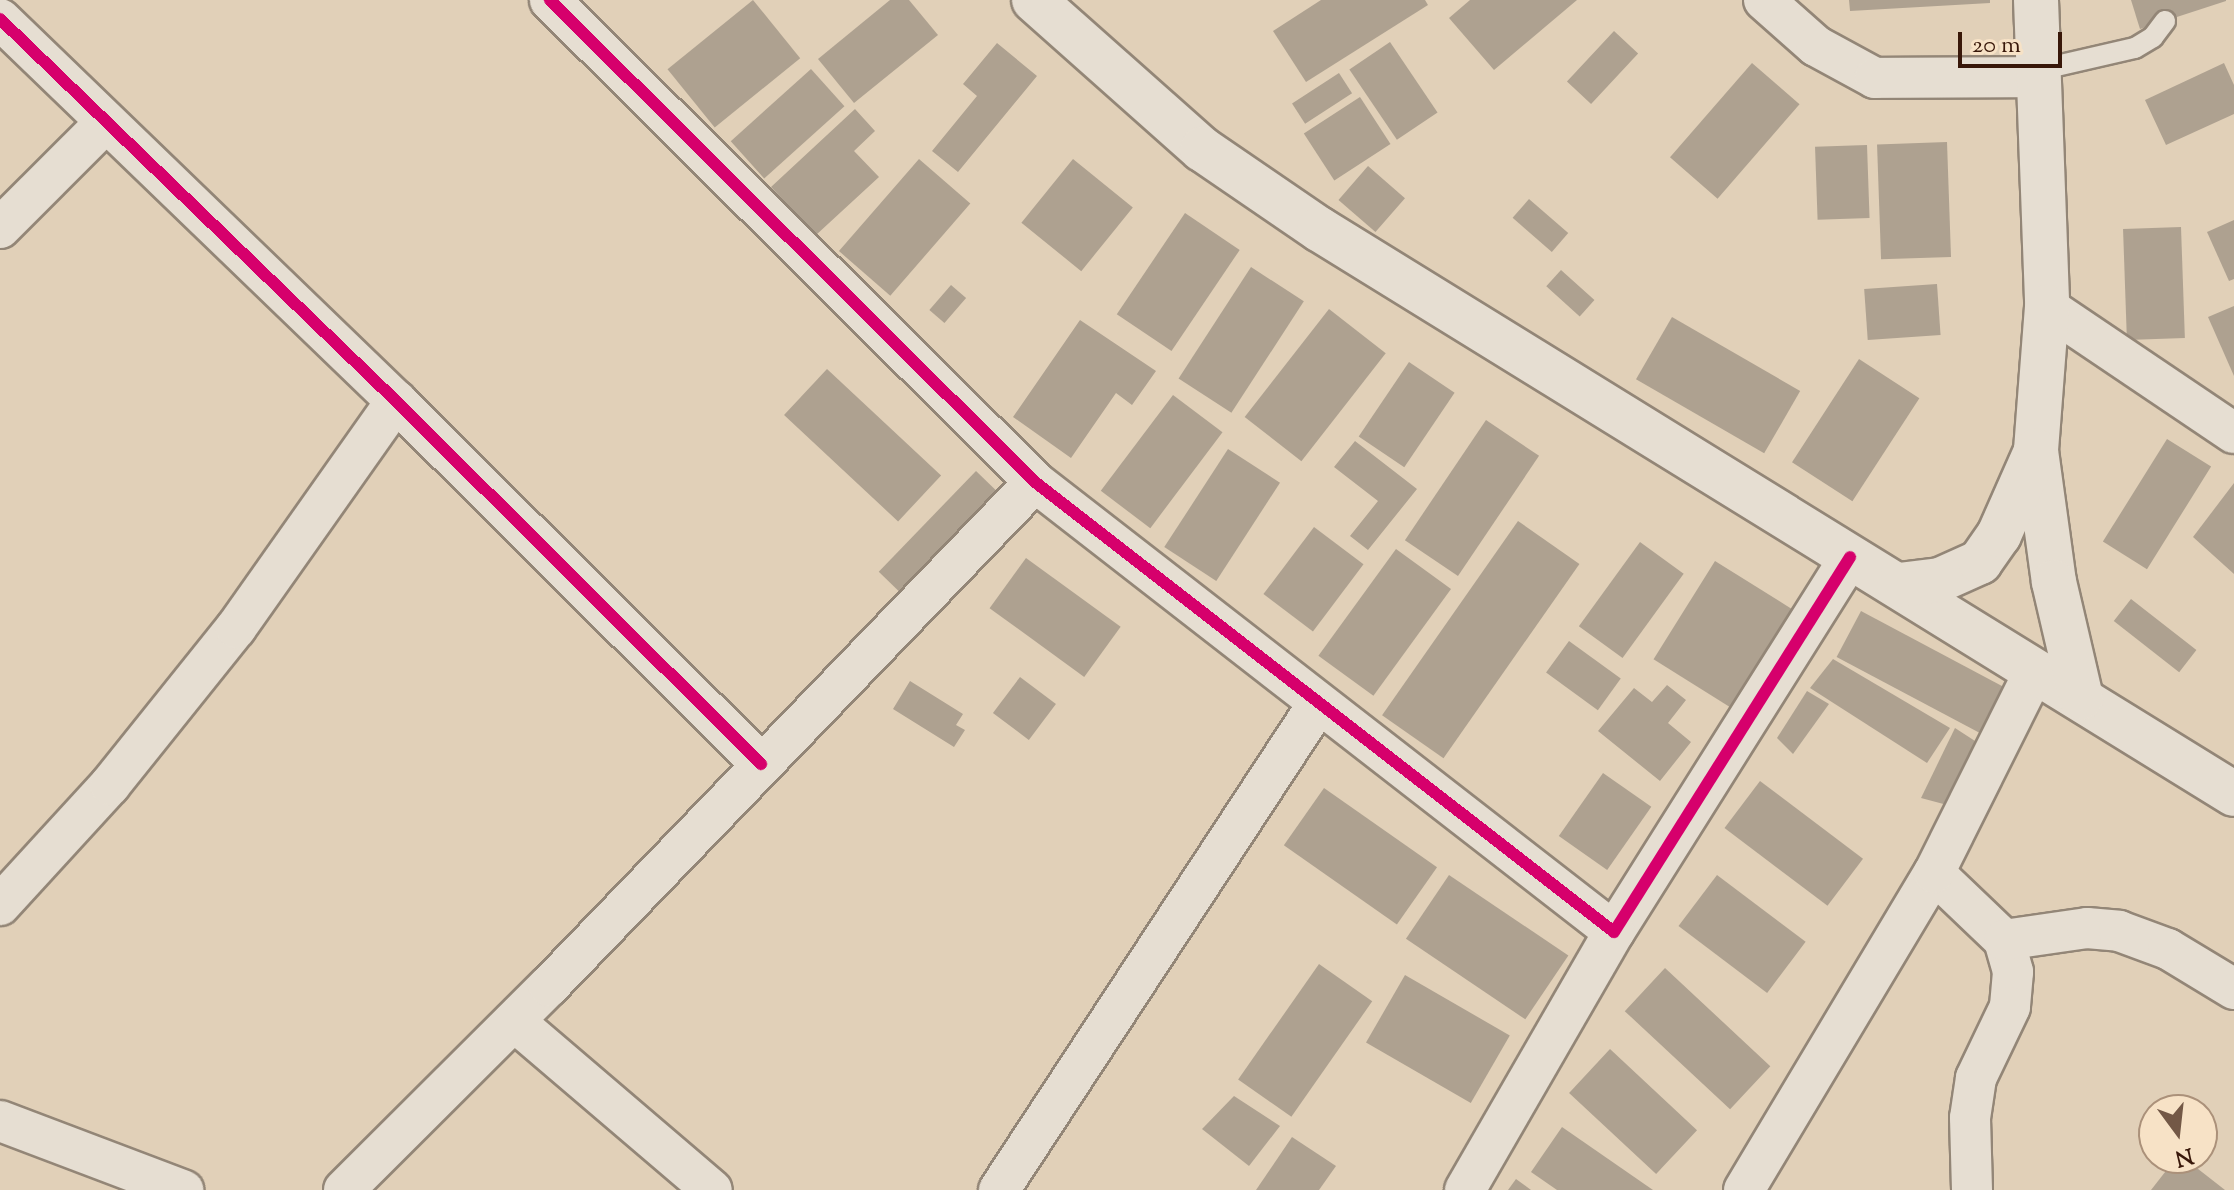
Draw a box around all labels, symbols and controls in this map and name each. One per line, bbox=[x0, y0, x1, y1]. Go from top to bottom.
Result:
scale bar bbox=[1962, 16, 2066, 66]
text: 20 m bbox=[1972, 29, 2021, 63]
north arrow bbox=[2138, 1094, 2218, 1174]
text: N bbox=[2171, 1138, 2196, 1173]

